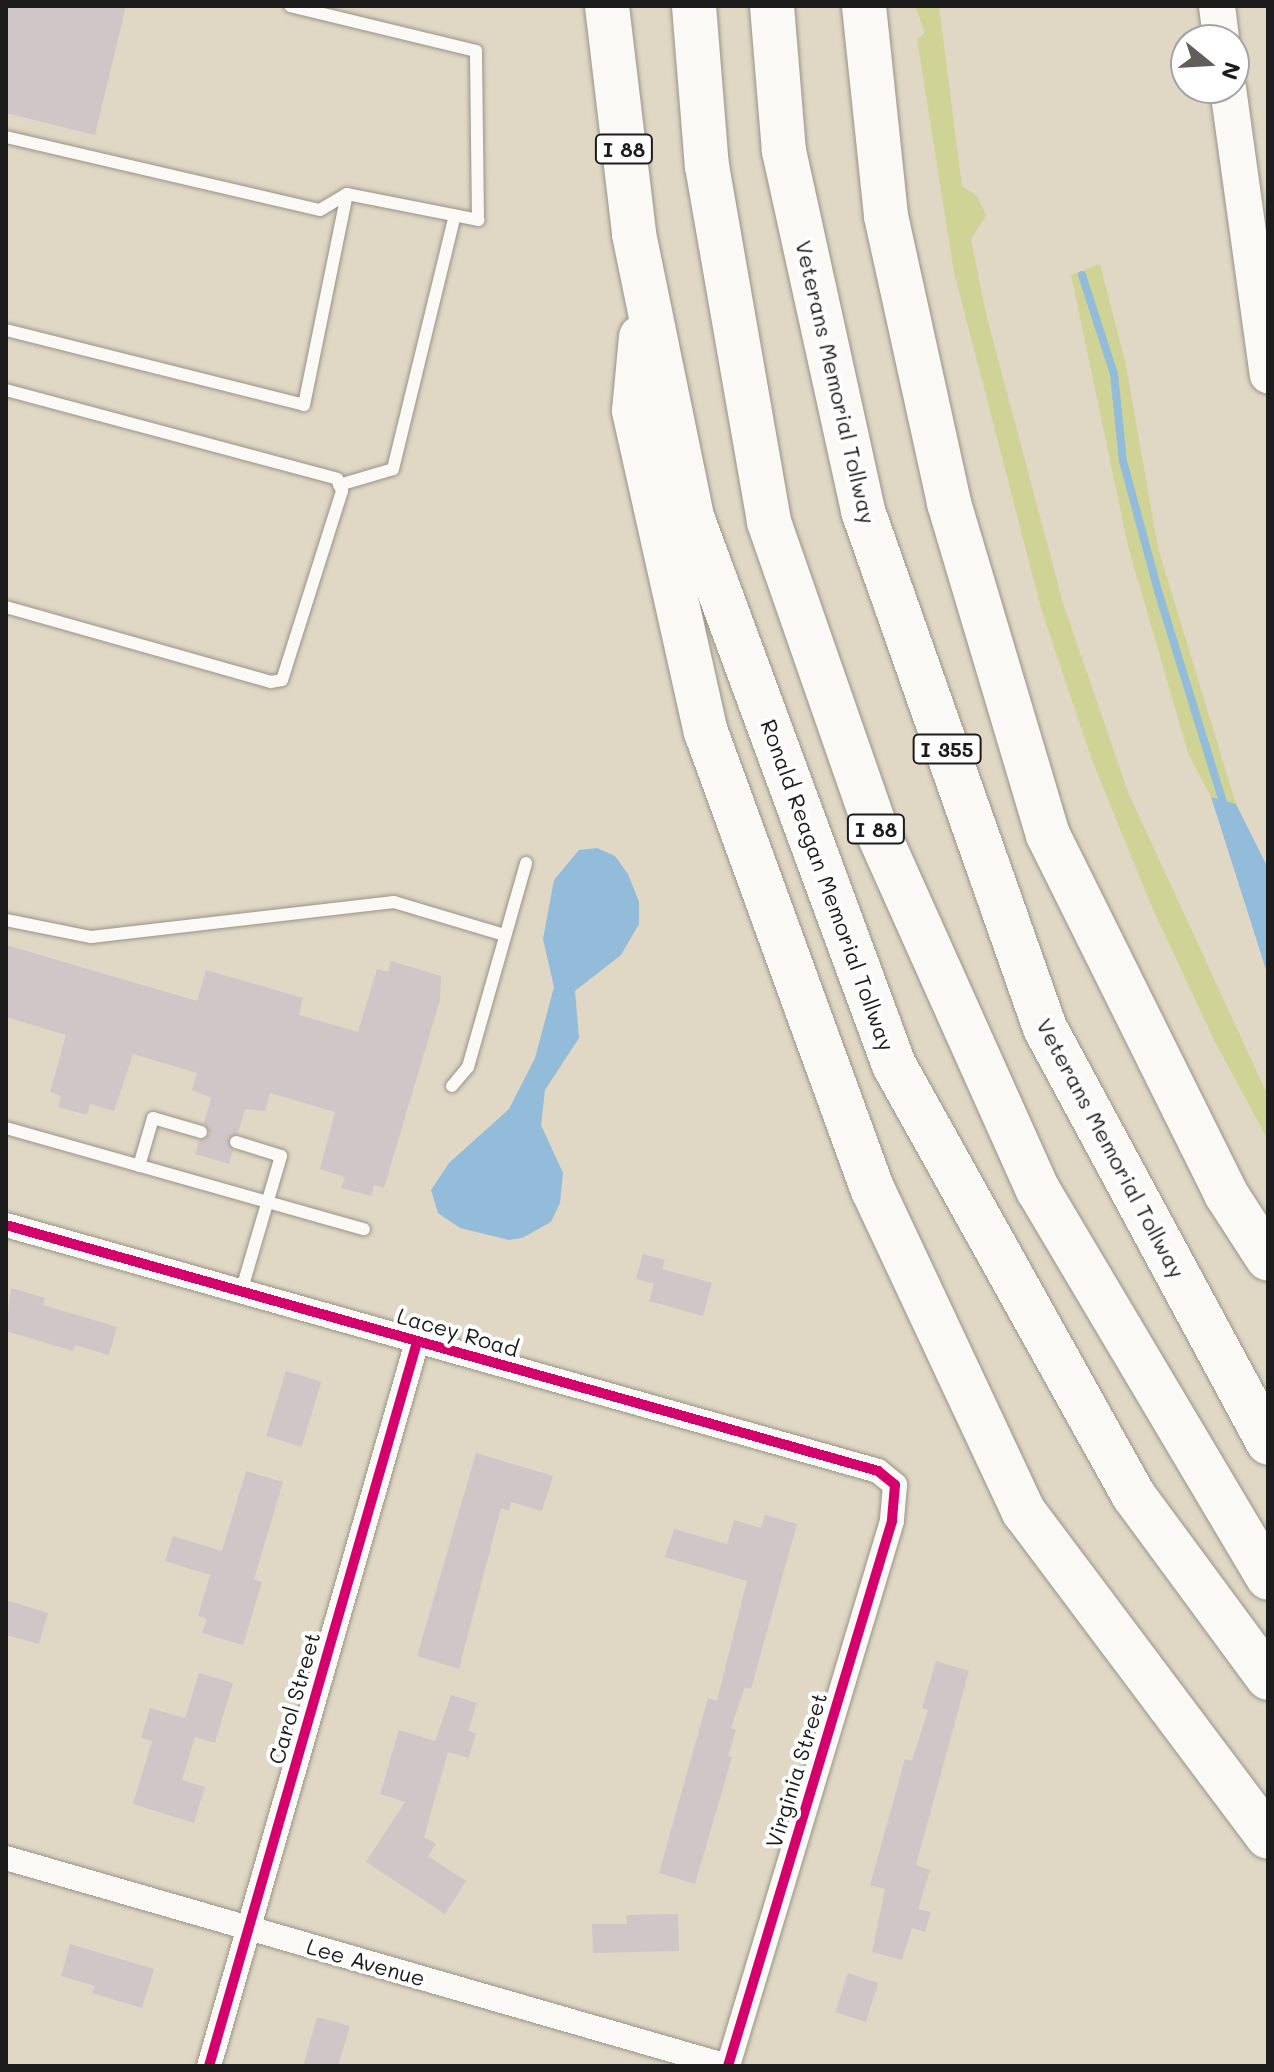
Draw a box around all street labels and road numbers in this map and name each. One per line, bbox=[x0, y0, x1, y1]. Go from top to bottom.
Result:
road number: I 88 bbox=[594, 133, 654, 165]
street label: Veterans Memorial Tollway bbox=[791, 238, 881, 526]
street label: Ronald Reagan Memorial Tollway bbox=[756, 716, 900, 1054]
road number: I 355 bbox=[911, 733, 983, 765]
road number: I 88 bbox=[846, 813, 906, 845]
street label: Veterans Memorial Tollway bbox=[1031, 1014, 1191, 1282]
street label: Lacey Road bbox=[394, 1302, 522, 1362]
street label: Carol Street bbox=[263, 1629, 325, 1767]
street label: Virginia Street bbox=[760, 1689, 832, 1851]
street label: Lee Avenue bbox=[304, 1933, 428, 1991]

